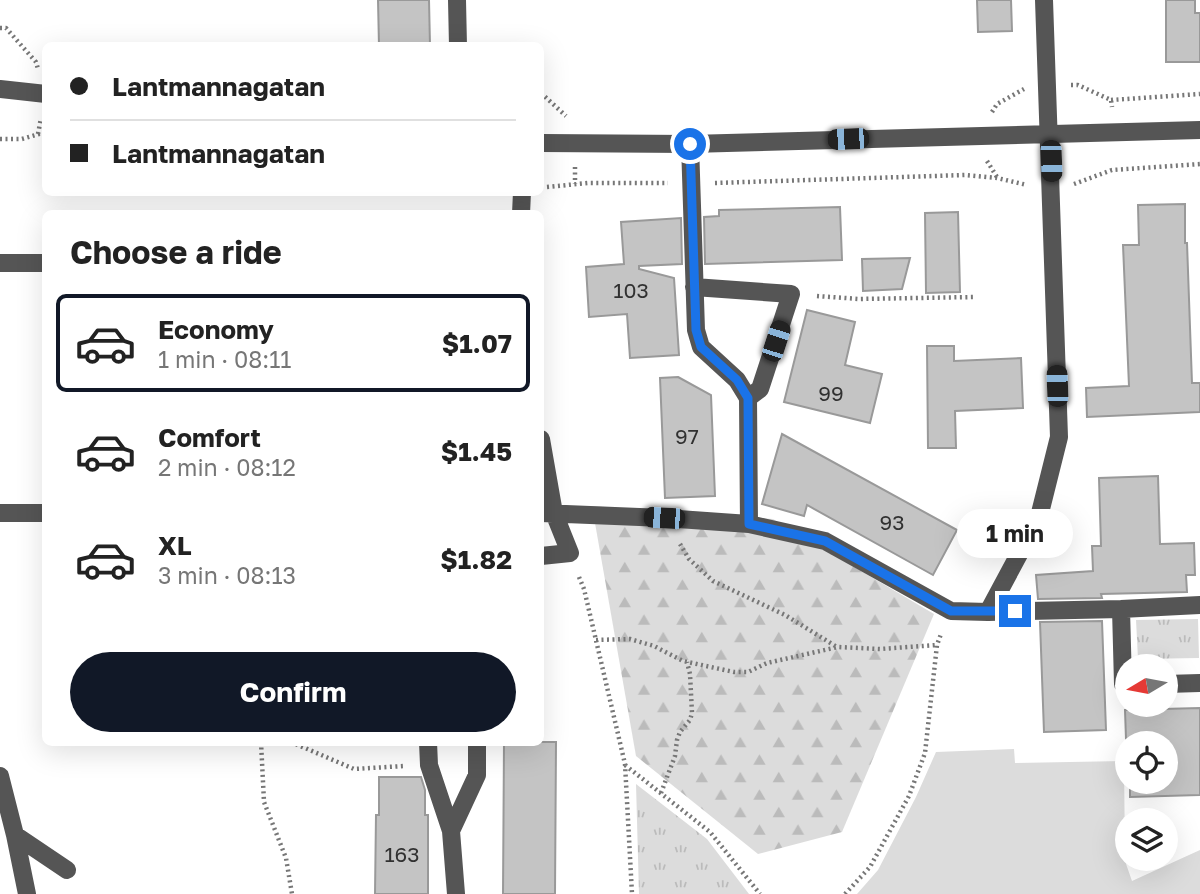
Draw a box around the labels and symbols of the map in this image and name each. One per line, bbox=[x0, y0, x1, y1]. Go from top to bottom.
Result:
route start bbox=[674, 128, 706, 160]
car bbox=[827, 128, 870, 150]
car bbox=[1040, 140, 1063, 182]
house number: 103 bbox=[613, 277, 649, 303]
car bbox=[760, 318, 793, 364]
car bbox=[1046, 365, 1069, 407]
house number: 99 bbox=[818, 380, 844, 406]
house number: 97 bbox=[675, 423, 699, 449]
car bbox=[643, 506, 686, 530]
house number: 93 bbox=[880, 509, 905, 535]
callout: 1 min bbox=[957, 510, 1073, 558]
route end bbox=[999, 595, 1031, 627]
north arrow bbox=[1115, 654, 1178, 718]
house number: 163 bbox=[384, 841, 420, 867]

